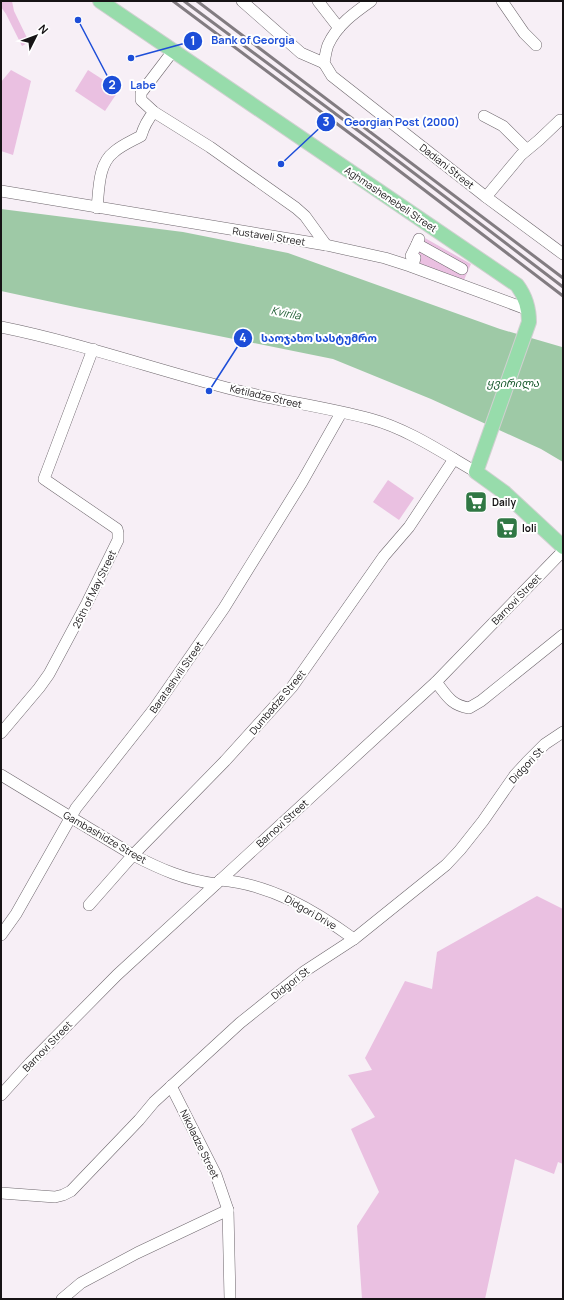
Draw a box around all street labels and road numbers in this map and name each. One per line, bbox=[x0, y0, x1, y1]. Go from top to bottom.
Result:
street label: Dadiani Street bbox=[417, 140, 477, 192]
street label: Aghmashenebeli Street bbox=[342, 163, 440, 235]
street label: Rustaveli Street bbox=[232, 223, 306, 249]
street label: Ketiladze Street bbox=[229, 381, 303, 411]
street label: 26th of May Street bbox=[69, 547, 119, 631]
street label: Barnovi Street bbox=[488, 571, 544, 627]
street label: Baratashvili Street bbox=[146, 638, 206, 716]
street label: Dumbadze Street bbox=[246, 667, 308, 737]
street label: Didgori St bbox=[506, 744, 546, 786]
street label: Barnovi Street bbox=[253, 796, 311, 850]
street label: Gambashidze Street bbox=[61, 807, 149, 867]
street label: Didgori Drive bbox=[282, 891, 340, 933]
street label: Didgori St bbox=[268, 964, 312, 1002]
street label: Barnovi Street bbox=[19, 1018, 75, 1074]
street label: Nikoladze Street bbox=[177, 1107, 223, 1181]

